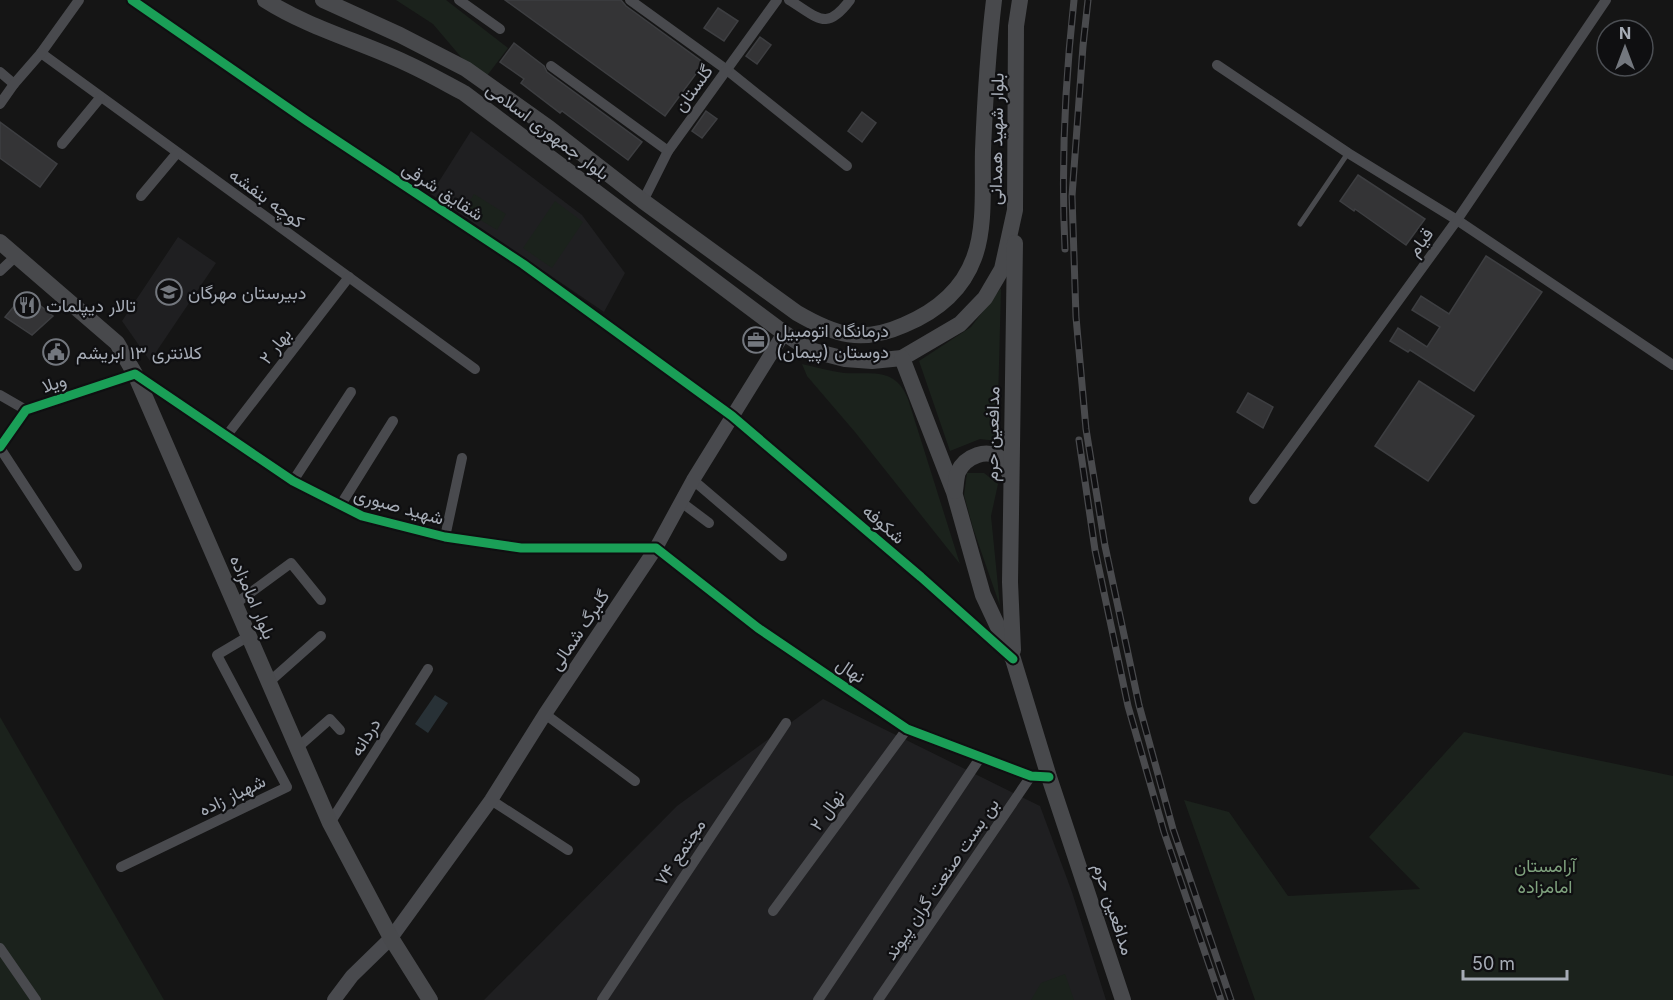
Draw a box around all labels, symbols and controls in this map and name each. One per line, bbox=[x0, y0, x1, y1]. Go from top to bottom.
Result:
north arrow bbox=[1595, 18, 1655, 78]
text: N bbox=[1619, 23, 1631, 43]
street label: گلستان bbox=[669, 61, 717, 115]
street label: بلوار شهید همدانی bbox=[984, 73, 1009, 205]
street label: بلوار جمهوری اسلامی bbox=[482, 78, 614, 185]
street label: شقایق شرقی bbox=[398, 157, 487, 226]
street label: کوچه بنفشه bbox=[224, 164, 308, 234]
street label: قیام bbox=[1403, 224, 1439, 262]
school or university icon: دبیرستان مهرگان bbox=[154, 277, 184, 307]
place label: دبیرستان مهرگان bbox=[188, 282, 306, 304]
restaurant icon: تالار دیپلمات bbox=[12, 290, 42, 320]
place label: تالار دیپلمات bbox=[46, 295, 136, 318]
place label: درمانگاه اتومبیل دوستان (پیمان) bbox=[776, 320, 889, 364]
street label: بهار ۲ bbox=[255, 324, 296, 369]
office icon: درمانگاه اتومبیل دوستان (پیمان) bbox=[741, 325, 771, 355]
public building icon: کلانتری ۱۳ ابریشم bbox=[41, 337, 71, 367]
place label: کلانتری ۱۳ ابریشم bbox=[76, 342, 202, 365]
street label: ویلا bbox=[39, 369, 69, 398]
street label: مدافعین حرم bbox=[981, 386, 1005, 482]
street label: شهید صبوری bbox=[351, 483, 446, 530]
street label: شکوفه bbox=[858, 500, 909, 549]
street label: بلوار امامزاده bbox=[225, 552, 280, 643]
street label: گلبرگ شمالی bbox=[545, 586, 614, 675]
street label: نهال bbox=[832, 653, 869, 688]
street label: دردانه bbox=[345, 714, 386, 760]
street label: شهباز زاده bbox=[195, 770, 269, 821]
street label: نهال ۲ bbox=[805, 786, 849, 835]
street label: بن بست صنعت گران پیوند bbox=[879, 794, 1005, 965]
street label: مجتمع ۷۴ bbox=[650, 815, 711, 890]
park label: آرامستان امامزاده bbox=[1514, 855, 1578, 898]
street label: مدافعین حرم bbox=[1087, 860, 1139, 958]
scale bar bbox=[1463, 943, 1566, 981]
text: 50 m bbox=[1472, 953, 1515, 974]

